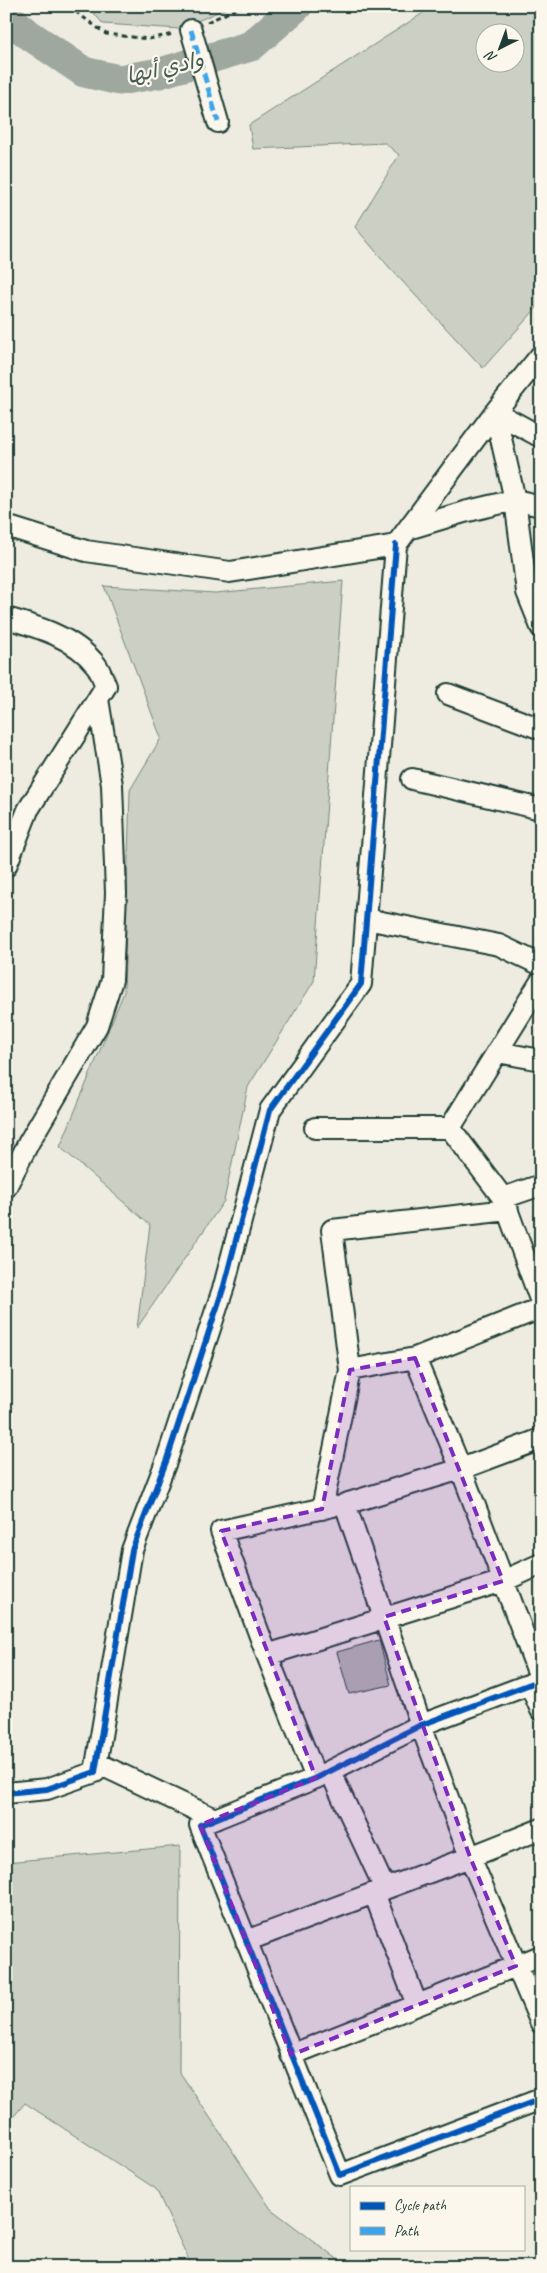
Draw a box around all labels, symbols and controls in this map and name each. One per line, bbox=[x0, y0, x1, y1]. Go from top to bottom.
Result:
north arrow bbox=[474, 22, 524, 72]
water label: وادي أبها bbox=[124, 46, 207, 91]
text: N bbox=[481, 47, 501, 67]
legend bbox=[350, 2186, 524, 2250]
text: Cycle path bbox=[394, 2196, 446, 2215]
text: Path bbox=[394, 2222, 420, 2241]

